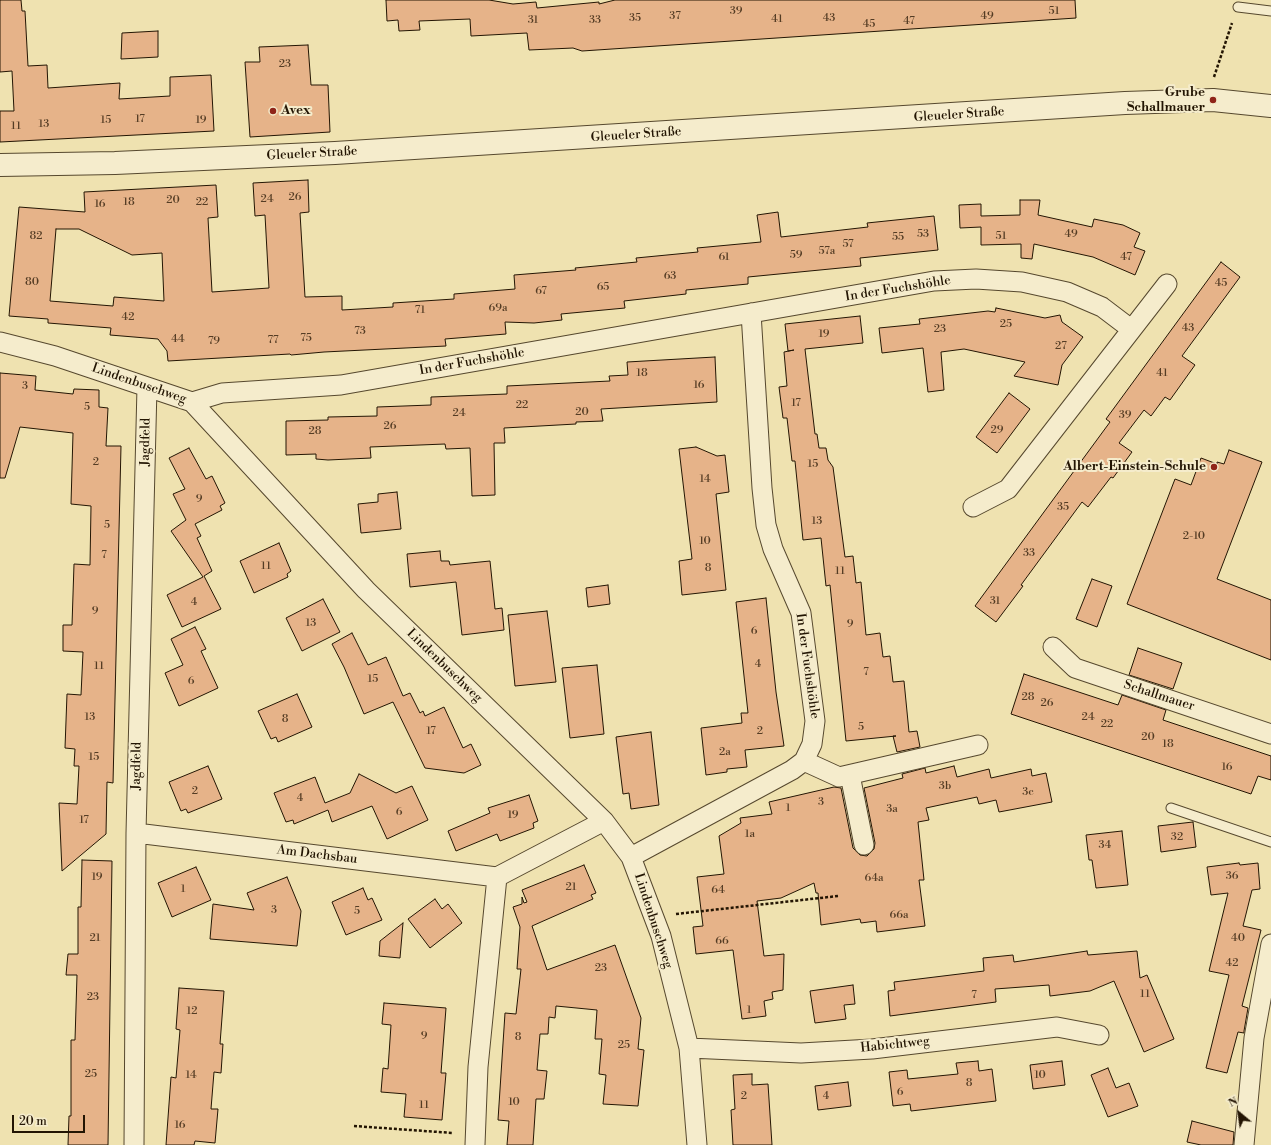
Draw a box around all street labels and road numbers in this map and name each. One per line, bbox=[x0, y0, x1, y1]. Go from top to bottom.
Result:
street label: Gleueler Straße bbox=[913, 104, 1005, 126]
street label: Gleueler Straße bbox=[590, 124, 682, 146]
street label: Gleueler Straße bbox=[266, 144, 358, 164]
street label: In der Fuchshöhle bbox=[844, 273, 952, 305]
street label: In der Fuchshöhle bbox=[418, 345, 526, 379]
street label: Lindenbuschweg bbox=[90, 360, 188, 408]
street label: Jagdfeld bbox=[138, 418, 154, 466]
street label: In der Fuchshöhle bbox=[792, 612, 822, 720]
street label: Lindenbuschweg bbox=[403, 626, 485, 706]
street label: Schallmauer bbox=[1122, 677, 1196, 715]
street label: Jagdfeld bbox=[129, 742, 145, 790]
street label: Am Dachsbau bbox=[276, 842, 358, 868]
street label: Lindenbuschweg bbox=[630, 871, 676, 971]
street label: Habichtweg bbox=[860, 1034, 930, 1056]

